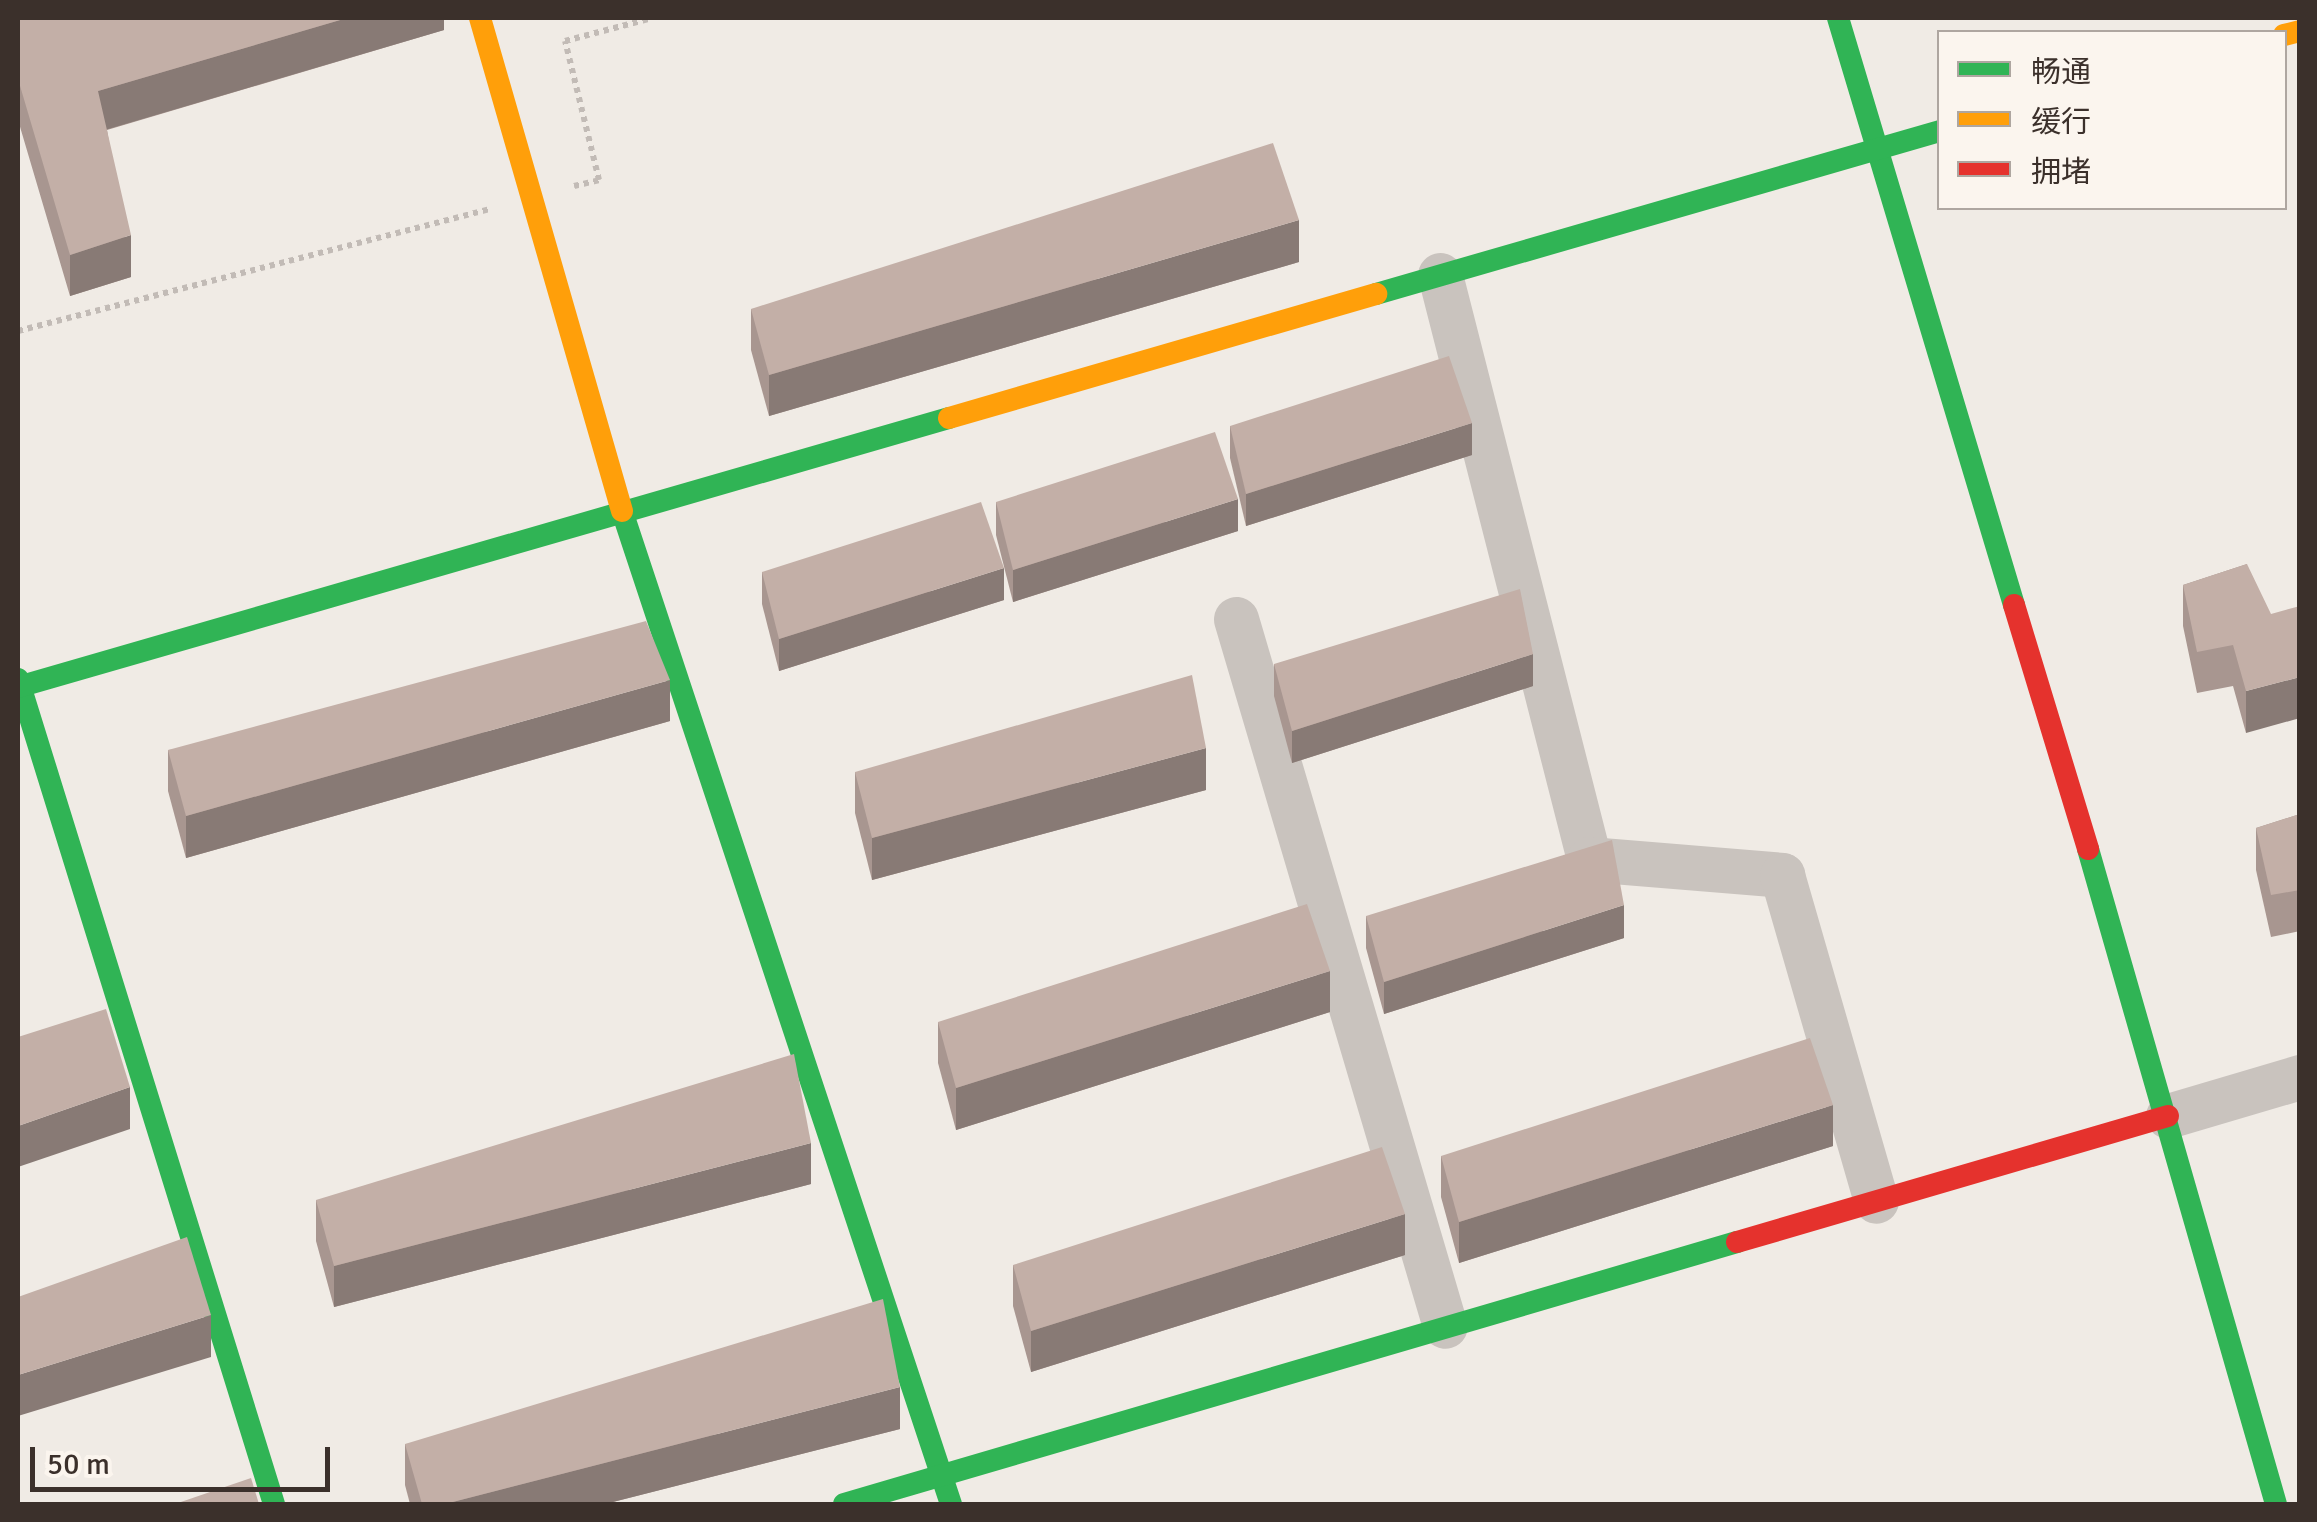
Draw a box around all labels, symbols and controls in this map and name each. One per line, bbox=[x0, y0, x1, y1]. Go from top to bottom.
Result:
legend bbox=[1937, 30, 2287, 210]
text: 畅通 bbox=[2031, 54, 2091, 91]
text: 缓行 bbox=[2031, 104, 2091, 141]
text: 拥堵 bbox=[2031, 154, 2091, 191]
scale bar bbox=[35, 1427, 335, 1489]
text: 50 m bbox=[47, 1446, 110, 1483]

